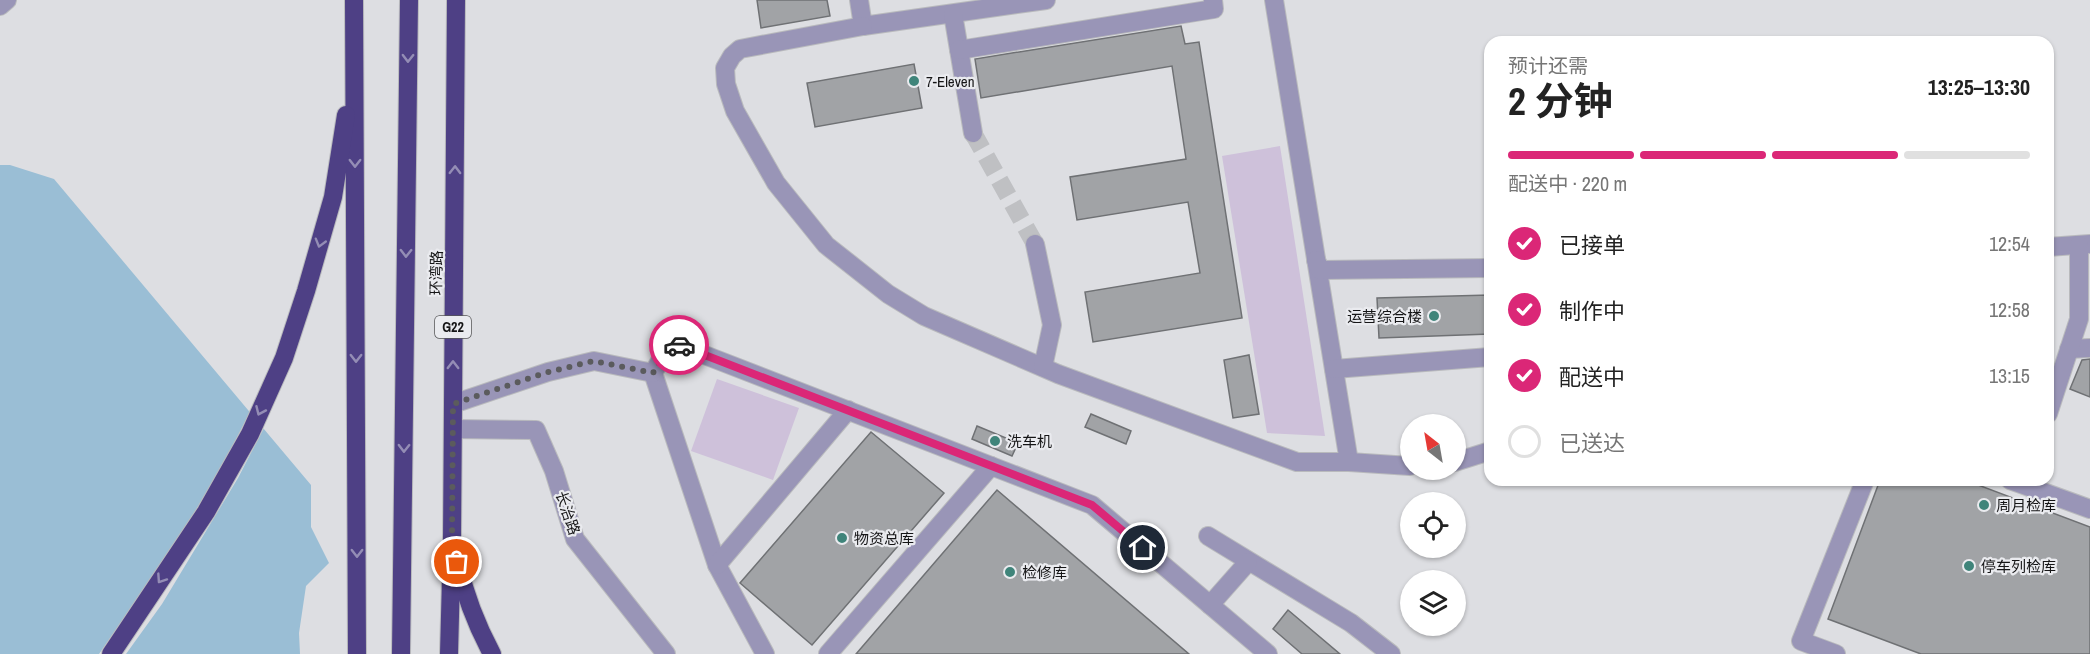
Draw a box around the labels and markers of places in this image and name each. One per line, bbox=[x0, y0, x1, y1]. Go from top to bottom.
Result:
place label: 7-Eleven bbox=[926, 71, 975, 92]
marker: 7-Eleven bbox=[907, 74, 921, 88]
place label: 运营综合楼 bbox=[1347, 306, 1422, 327]
marker: 运营综合楼 bbox=[1427, 309, 1441, 323]
place label: 洗车机 bbox=[1007, 431, 1052, 452]
marker: 洗车机 bbox=[988, 434, 1002, 448]
place label: 周月检库 bbox=[1996, 495, 2056, 516]
marker: 周月检库 bbox=[1977, 498, 1991, 512]
pin bbox=[1117, 522, 1168, 573]
place label: 物资总库 bbox=[854, 528, 914, 549]
marker: 物资总库 bbox=[835, 531, 849, 545]
pin bbox=[431, 536, 482, 587]
place label: 停车列检库 bbox=[1981, 556, 2056, 577]
marker: 停车列检库 bbox=[1962, 559, 1976, 573]
place label: 检修库 bbox=[1022, 562, 1067, 583]
marker: 检修库 bbox=[1003, 565, 1017, 579]

